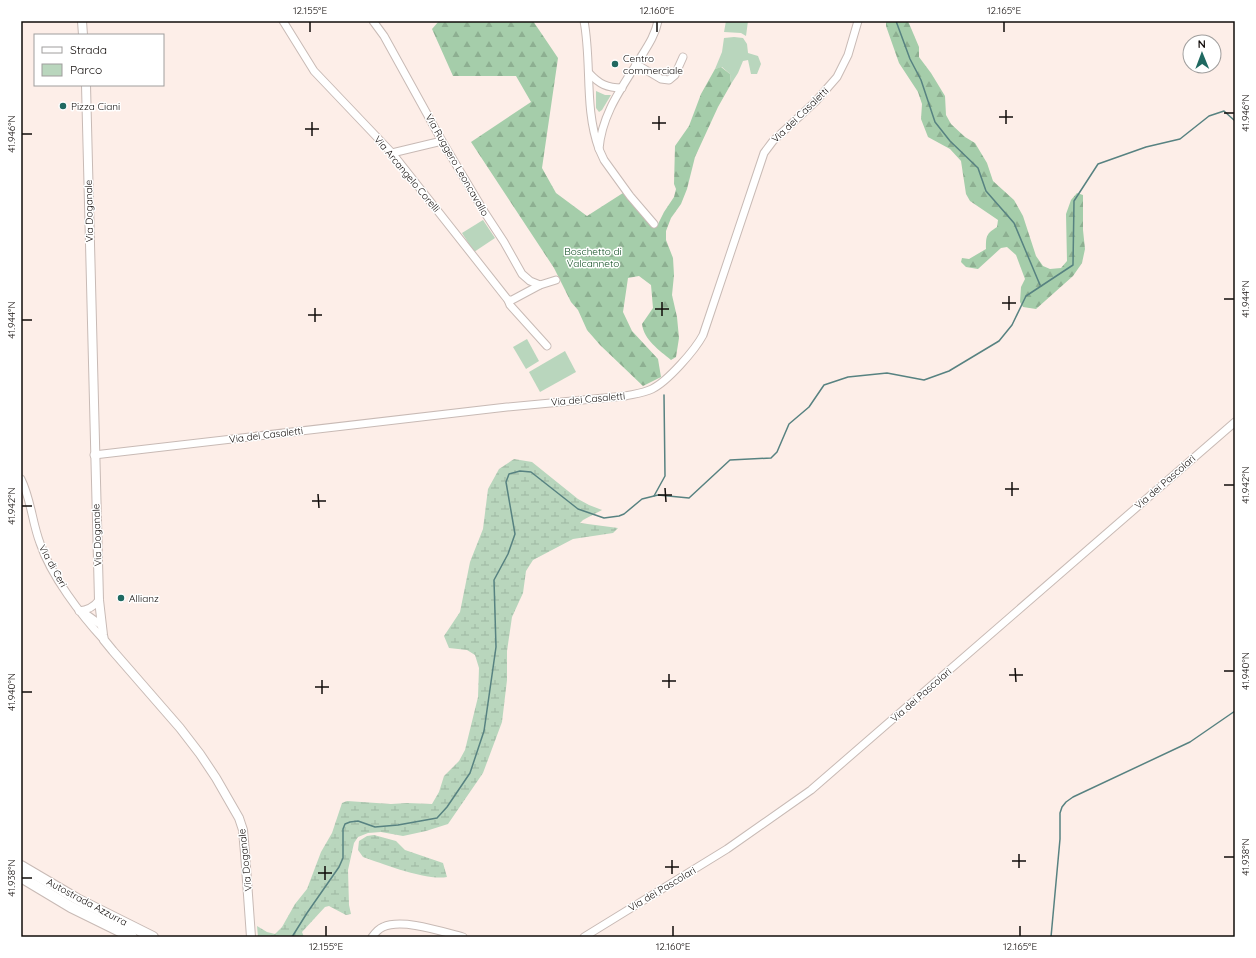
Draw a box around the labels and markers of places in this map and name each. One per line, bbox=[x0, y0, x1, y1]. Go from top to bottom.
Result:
place label: Centro commerciale bbox=[623, 52, 683, 77]
marker: Centro commerciale bbox=[610, 59, 620, 69]
place label: Pizza Ciani bbox=[71, 100, 120, 113]
marker: Pizza Ciani bbox=[58, 101, 68, 111]
place label: Allianz bbox=[129, 592, 159, 605]
marker: Allianz bbox=[116, 593, 126, 603]

